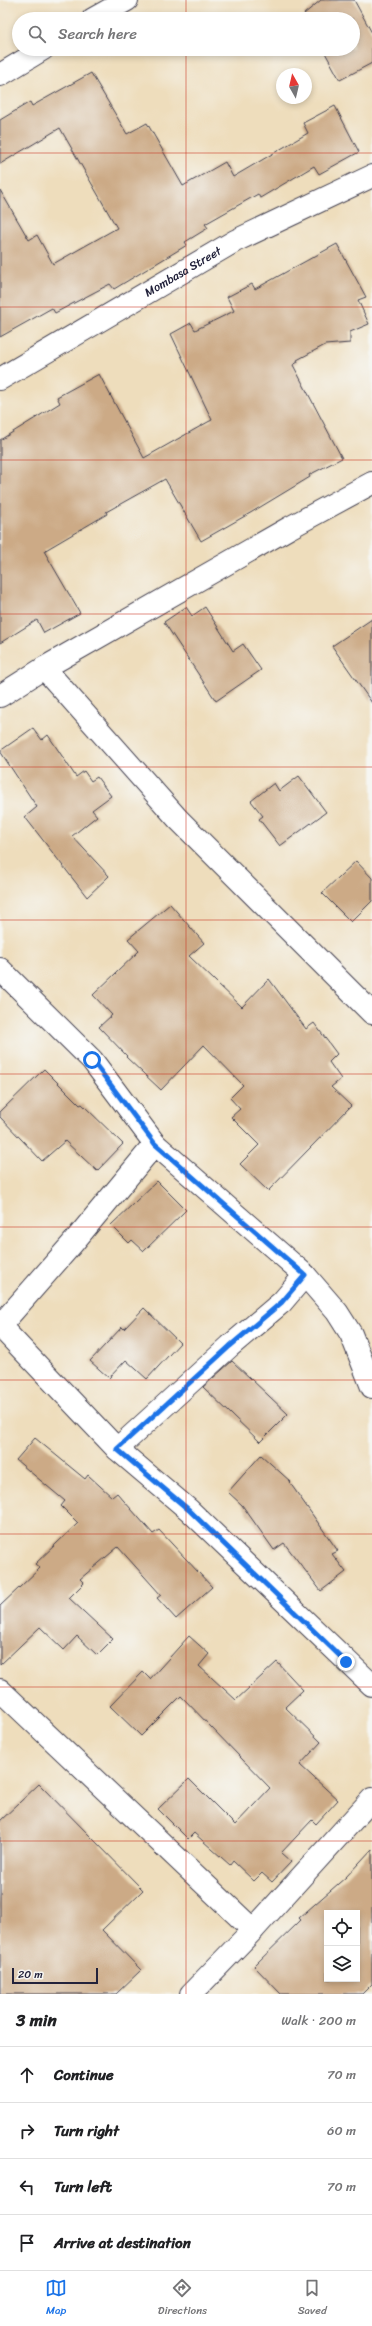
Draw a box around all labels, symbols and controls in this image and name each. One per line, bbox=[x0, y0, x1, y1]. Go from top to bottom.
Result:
search box bbox=[12, 12, 360, 56]
text: Search here bbox=[58, 21, 137, 47]
icon: search bbox=[26, 23, 48, 45]
north arrow bbox=[276, 68, 312, 104]
street label: Mombasa Street bbox=[140, 240, 227, 303]
route start bbox=[83, 1051, 101, 1069]
route end bbox=[337, 1653, 355, 1671]
map controls bbox=[324, 1910, 360, 1982]
button: locate bbox=[324, 1910, 360, 1946]
button: layers bbox=[324, 1946, 360, 1982]
text: 20 m bbox=[18, 1965, 43, 1984]
scale bar bbox=[12, 1966, 98, 1985]
text: 3 min bbox=[16, 2005, 57, 2035]
text: Walk · 200 m bbox=[281, 2009, 356, 2032]
text: Continue bbox=[54, 2062, 114, 2088]
text: 70 m bbox=[327, 2063, 356, 2086]
icon: ahead bbox=[16, 2064, 38, 2086]
text: Turn right bbox=[54, 2118, 119, 2144]
text: 60 m bbox=[327, 2119, 356, 2142]
icon: right bbox=[16, 2120, 38, 2142]
text: Turn left bbox=[54, 2174, 112, 2200]
text: 70 m bbox=[327, 2175, 356, 2198]
icon: left bbox=[16, 2176, 38, 2198]
text: Arrive at destination bbox=[54, 2230, 191, 2256]
icon: arrive bbox=[16, 2232, 38, 2254]
tab: Map bbox=[45, 2277, 67, 2320]
tab: Directions bbox=[158, 2277, 207, 2320]
tab: Saved bbox=[298, 2277, 327, 2320]

